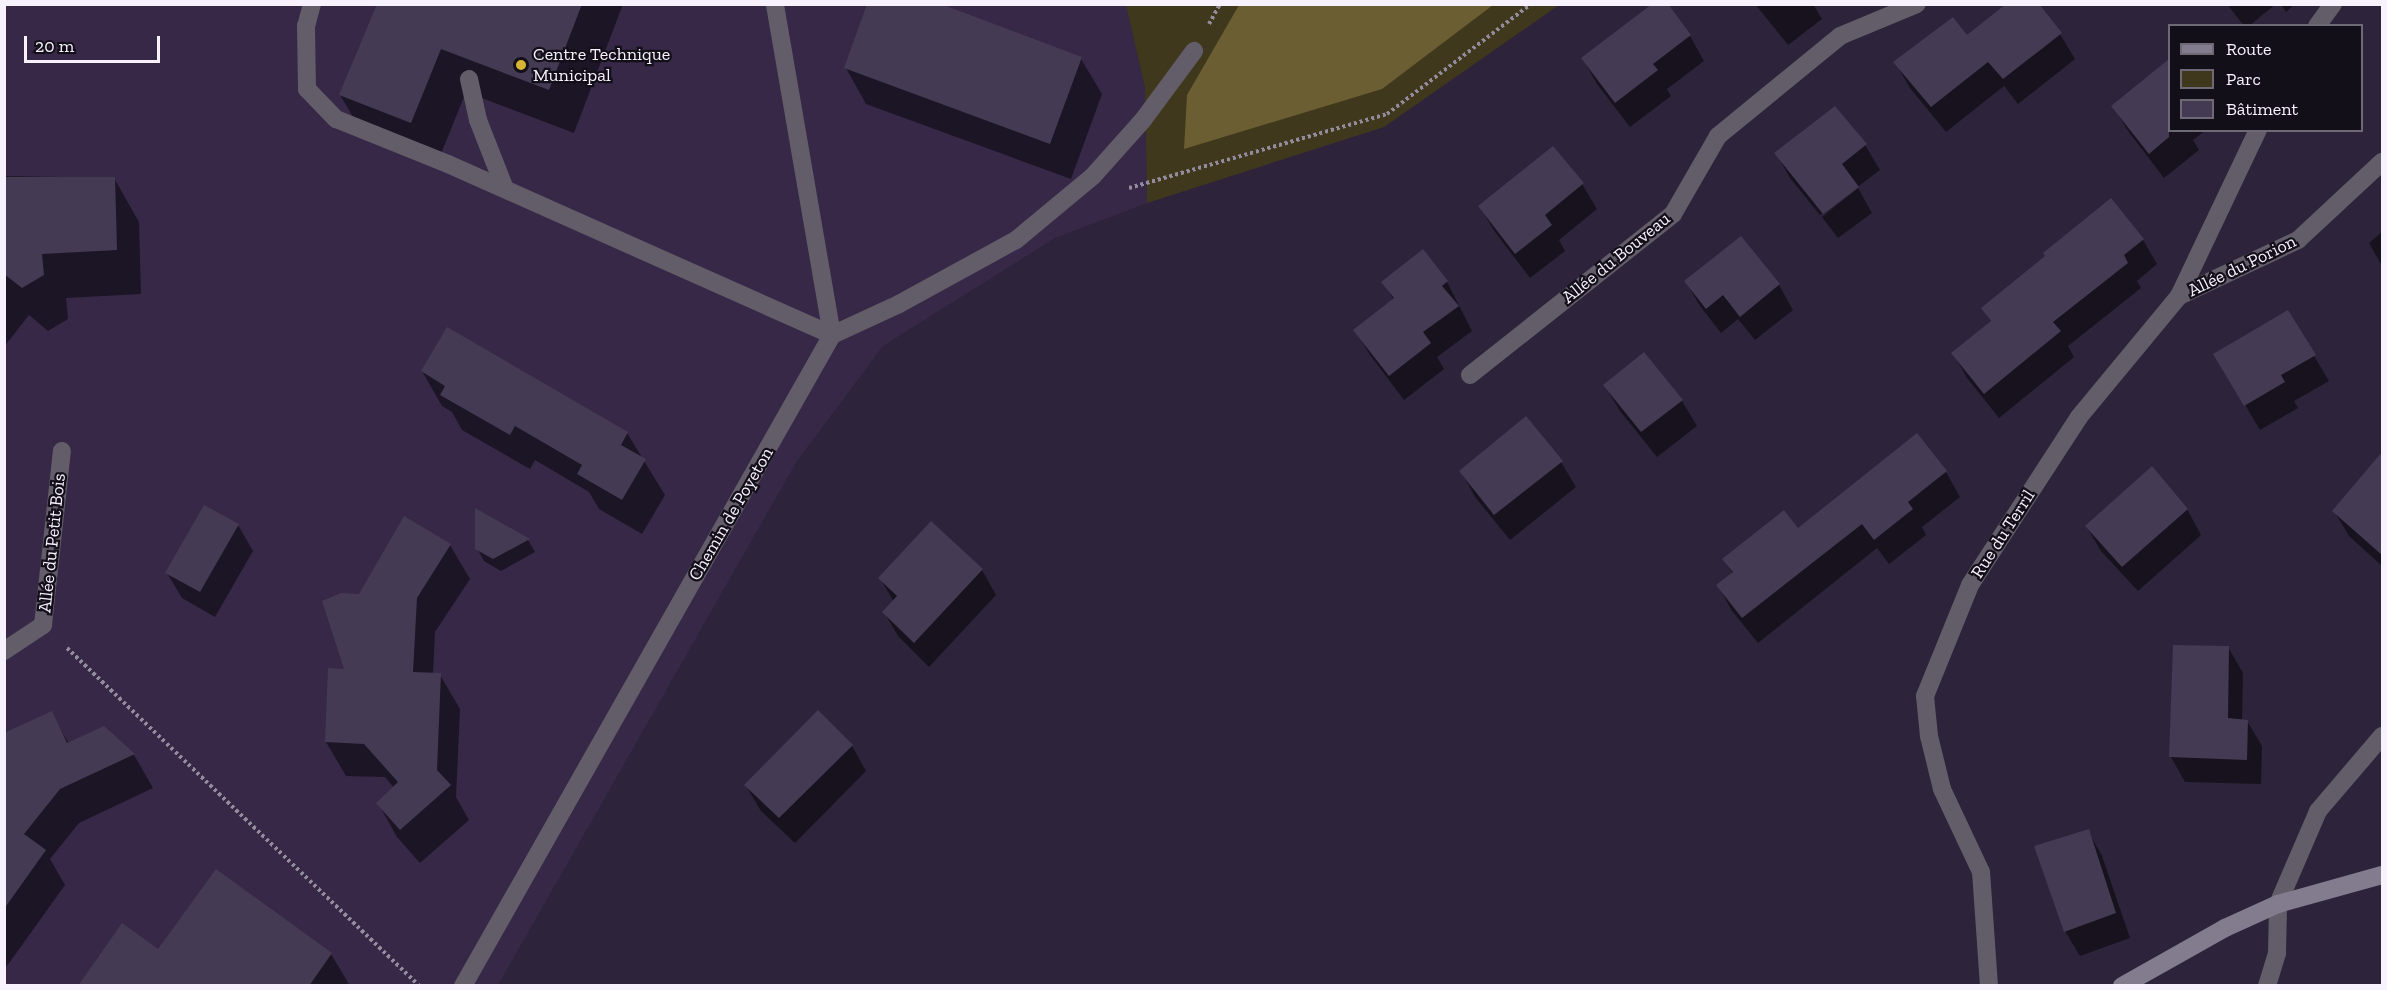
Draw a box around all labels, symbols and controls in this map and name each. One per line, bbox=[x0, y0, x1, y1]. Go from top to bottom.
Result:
scale bar bbox=[27, 24, 164, 62]
legend bbox=[2168, 24, 2363, 132]
text: 20 m bbox=[35, 35, 74, 57]
text: Route bbox=[2226, 38, 2271, 60]
place label: Centre Technique Municipal bbox=[533, 44, 671, 86]
marker: Centre Technique Municipal bbox=[514, 58, 528, 72]
text: Parc bbox=[2226, 68, 2261, 90]
text: Bâtiment bbox=[2226, 98, 2298, 120]
street label: Allée du Bouveau bbox=[1558, 208, 1674, 308]
street label: Allée du Porion bbox=[2184, 231, 2300, 301]
street label: Chemin de Poyeton bbox=[684, 444, 778, 584]
street label: Allée du Petit Bois bbox=[34, 472, 70, 614]
street label: Rue du Terril bbox=[1966, 486, 2040, 582]

